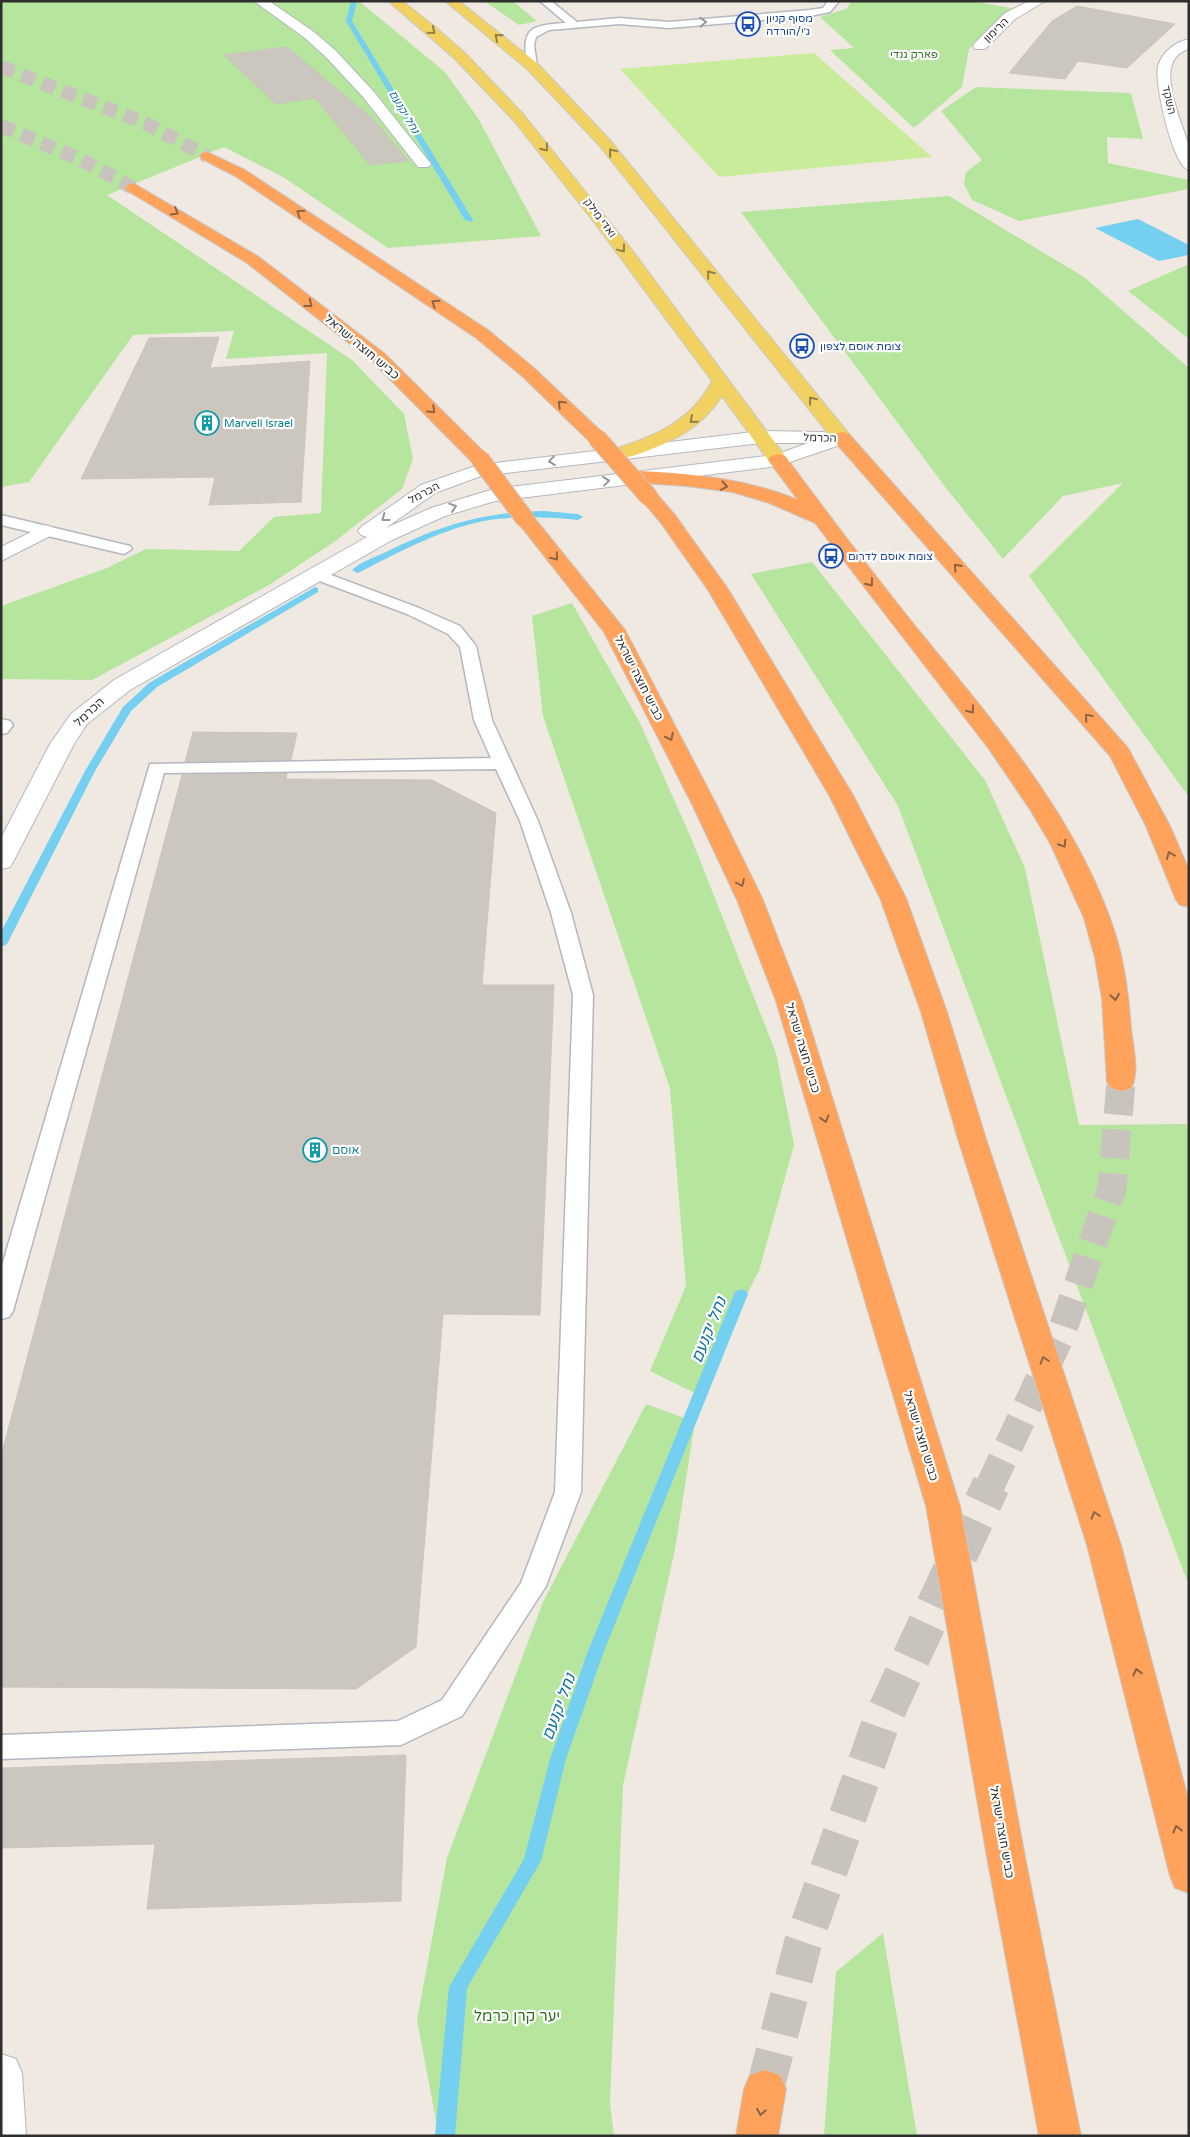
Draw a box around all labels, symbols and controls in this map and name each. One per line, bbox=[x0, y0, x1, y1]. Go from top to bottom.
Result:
bus stop icon: מסוף קניון ג׳י/הורדה bbox=[735, 11, 761, 37]
place label: מסוף קניון ג׳י/הורדה bbox=[766, 12, 813, 38]
street label: הרימון bbox=[981, 15, 1011, 45]
one-way arrow bbox=[699, 17, 707, 28]
one-way arrow bbox=[426, 26, 435, 34]
one-way arrow bbox=[494, 33, 503, 42]
park label: פארק גנדי bbox=[890, 48, 938, 61]
street label: השקד bbox=[1159, 84, 1179, 116]
water label: נחל יקנעם bbox=[386, 88, 422, 137]
one-way arrow bbox=[539, 142, 547, 151]
one-way arrow bbox=[609, 149, 617, 158]
street label: ואדי מילק bbox=[581, 196, 619, 240]
one-way arrow bbox=[170, 206, 179, 216]
one-way arrow bbox=[296, 210, 305, 219]
one-way arrow bbox=[616, 243, 625, 253]
one-way arrow bbox=[708, 271, 716, 280]
one-way arrow bbox=[304, 298, 313, 307]
one-way arrow bbox=[431, 300, 441, 309]
street label: כביש חוצה ישראל bbox=[322, 312, 402, 382]
bus stop icon: צומת אוסם לצפון bbox=[789, 333, 815, 359]
place label: צומת אוסם לצפון bbox=[820, 340, 902, 353]
one-way arrow bbox=[808, 397, 817, 406]
one-way arrow bbox=[558, 401, 567, 410]
one-way arrow bbox=[426, 404, 435, 413]
building icon: Marvell Israel bbox=[194, 410, 220, 436]
one-way arrow bbox=[690, 414, 699, 422]
place label: Marvell Israel bbox=[224, 417, 293, 430]
street label: הכרמל bbox=[803, 431, 837, 445]
one-way arrow bbox=[548, 455, 556, 466]
one-way arrow bbox=[602, 476, 610, 487]
street label: הכרמל bbox=[406, 479, 442, 507]
one-way arrow bbox=[719, 480, 728, 490]
one-way arrow bbox=[448, 503, 457, 513]
one-way arrow bbox=[382, 512, 391, 520]
bus stop icon: צומת אוסם לדרום bbox=[818, 543, 844, 569]
place label: צומת אוסם לדרום bbox=[848, 550, 933, 563]
one-way arrow bbox=[550, 551, 558, 560]
one-way arrow bbox=[953, 564, 962, 573]
one-way arrow bbox=[864, 577, 873, 587]
street label: כביש חוצה ישראל bbox=[612, 633, 666, 723]
street label: הכרמל bbox=[71, 694, 107, 730]
one-way arrow bbox=[966, 704, 974, 713]
one-way arrow bbox=[1084, 713, 1093, 722]
one-way arrow bbox=[664, 732, 674, 741]
one-way arrow bbox=[1057, 839, 1067, 848]
one-way arrow bbox=[1166, 852, 1176, 860]
one-way arrow bbox=[735, 878, 746, 887]
one-way arrow bbox=[1109, 993, 1120, 1001]
street label: כביש חוצה ישראל bbox=[783, 1001, 823, 1095]
one-way arrow bbox=[819, 1114, 829, 1122]
building icon: אוסם bbox=[302, 1137, 328, 1163]
place label: אוסם bbox=[332, 1143, 359, 1157]
water label: נחל יקנעם bbox=[687, 1293, 732, 1366]
one-way arrow bbox=[1040, 1356, 1050, 1365]
street label: כביש חוצה ישראל bbox=[901, 1389, 941, 1483]
one-way arrow bbox=[1090, 1511, 1100, 1519]
one-way arrow bbox=[1132, 1668, 1142, 1676]
water label: נחל יקנעם bbox=[538, 1670, 581, 1743]
street label: כביש חוצה ישראל bbox=[987, 1785, 1017, 1879]
one-way arrow bbox=[1172, 1825, 1183, 1834]
park label: יער קרן כרמל bbox=[474, 2007, 560, 2025]
one-way arrow bbox=[757, 2108, 767, 2117]

